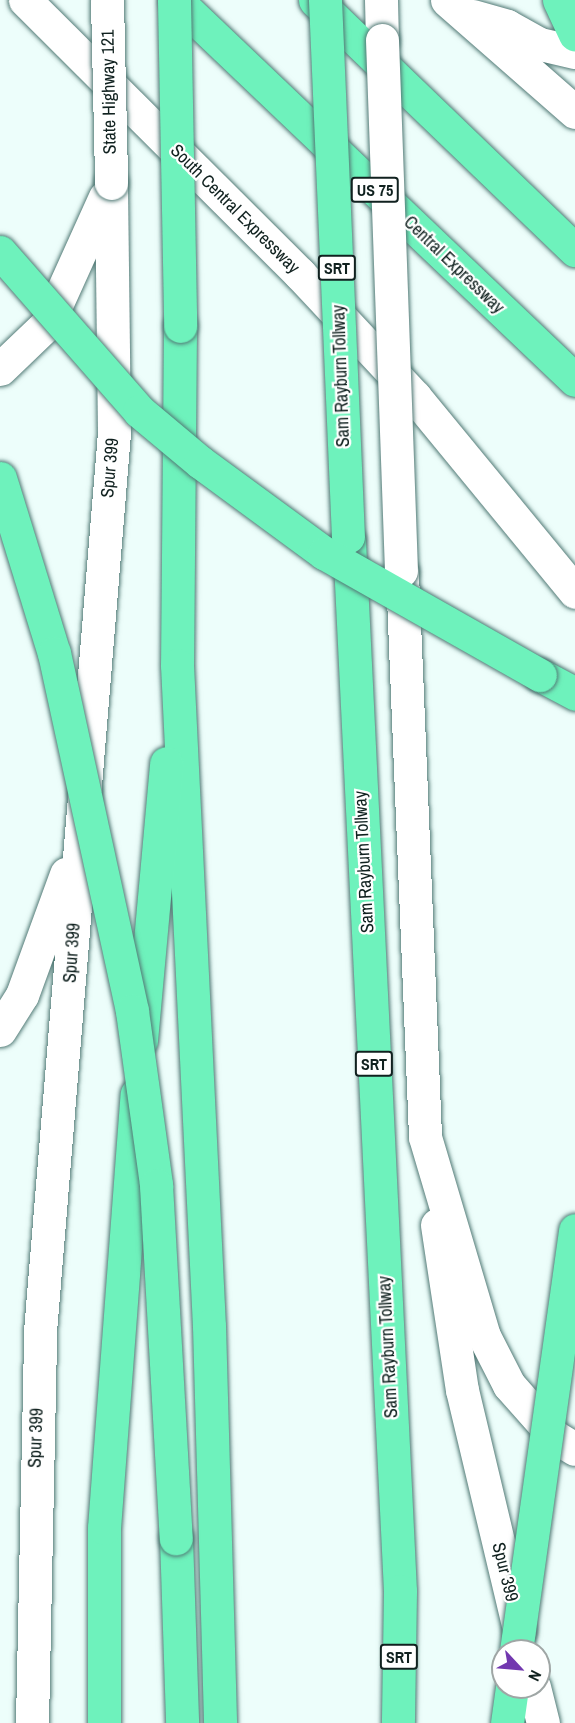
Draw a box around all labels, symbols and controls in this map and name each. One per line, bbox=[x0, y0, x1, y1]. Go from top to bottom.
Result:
street label: State Highway 121 bbox=[97, 29, 121, 155]
street label: South Central Expressway bbox=[166, 140, 304, 278]
road number: US 75 bbox=[350, 177, 400, 203]
street label: Central Expressway bbox=[399, 212, 509, 318]
road number: SRT bbox=[318, 255, 356, 281]
street label: Sam Rayburn Tollway bbox=[328, 304, 354, 448]
street label: Spur 399 bbox=[97, 437, 123, 499]
street label: Sam Rayburn Tollway bbox=[349, 790, 379, 934]
street label: Spur 399 bbox=[59, 922, 85, 984]
road number: SRT bbox=[354, 1051, 394, 1077]
street label: Sam Rayburn Tollway bbox=[373, 1275, 403, 1419]
street label: Spur 399 bbox=[24, 1408, 48, 1468]
street label: Spur 399 bbox=[487, 1540, 523, 1604]
north arrow bbox=[491, 1639, 551, 1699]
road number: SRT bbox=[380, 1644, 418, 1670]
text: N bbox=[523, 1667, 547, 1685]

